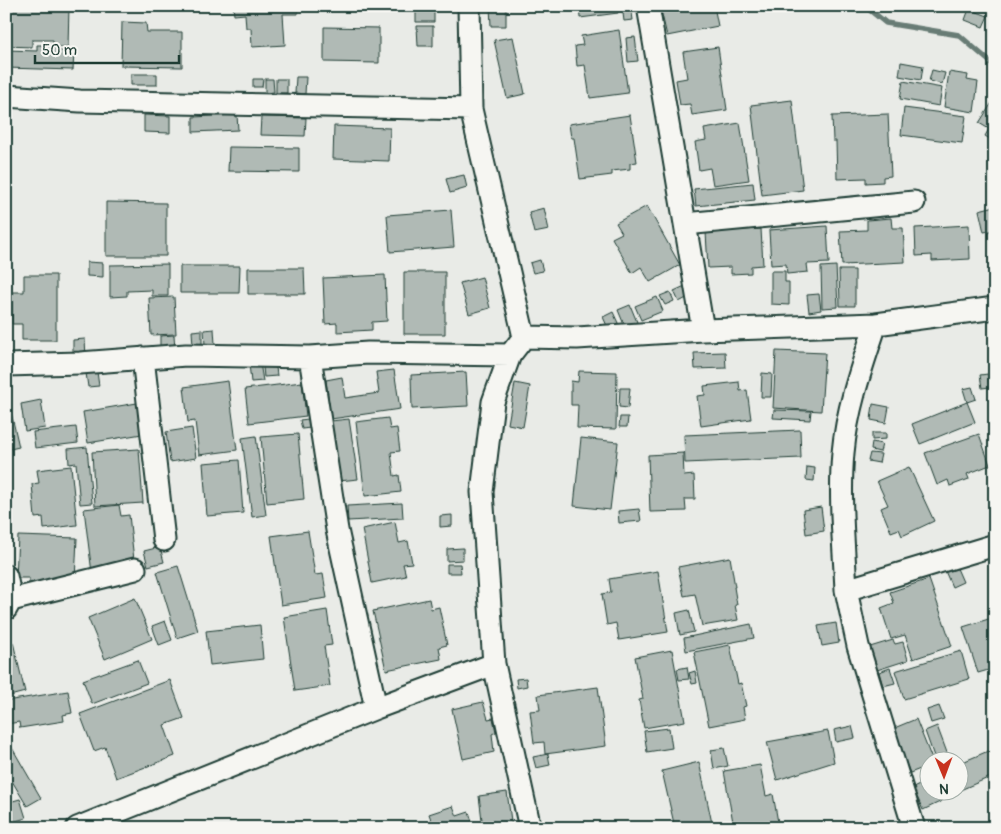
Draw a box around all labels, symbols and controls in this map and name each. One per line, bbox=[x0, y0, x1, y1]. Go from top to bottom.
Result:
scale bar bbox=[35, 32, 179, 64]
text: 50 m bbox=[42, 41, 77, 60]
north arrow bbox=[918, 752, 968, 802]
text: N bbox=[939, 780, 949, 797]

